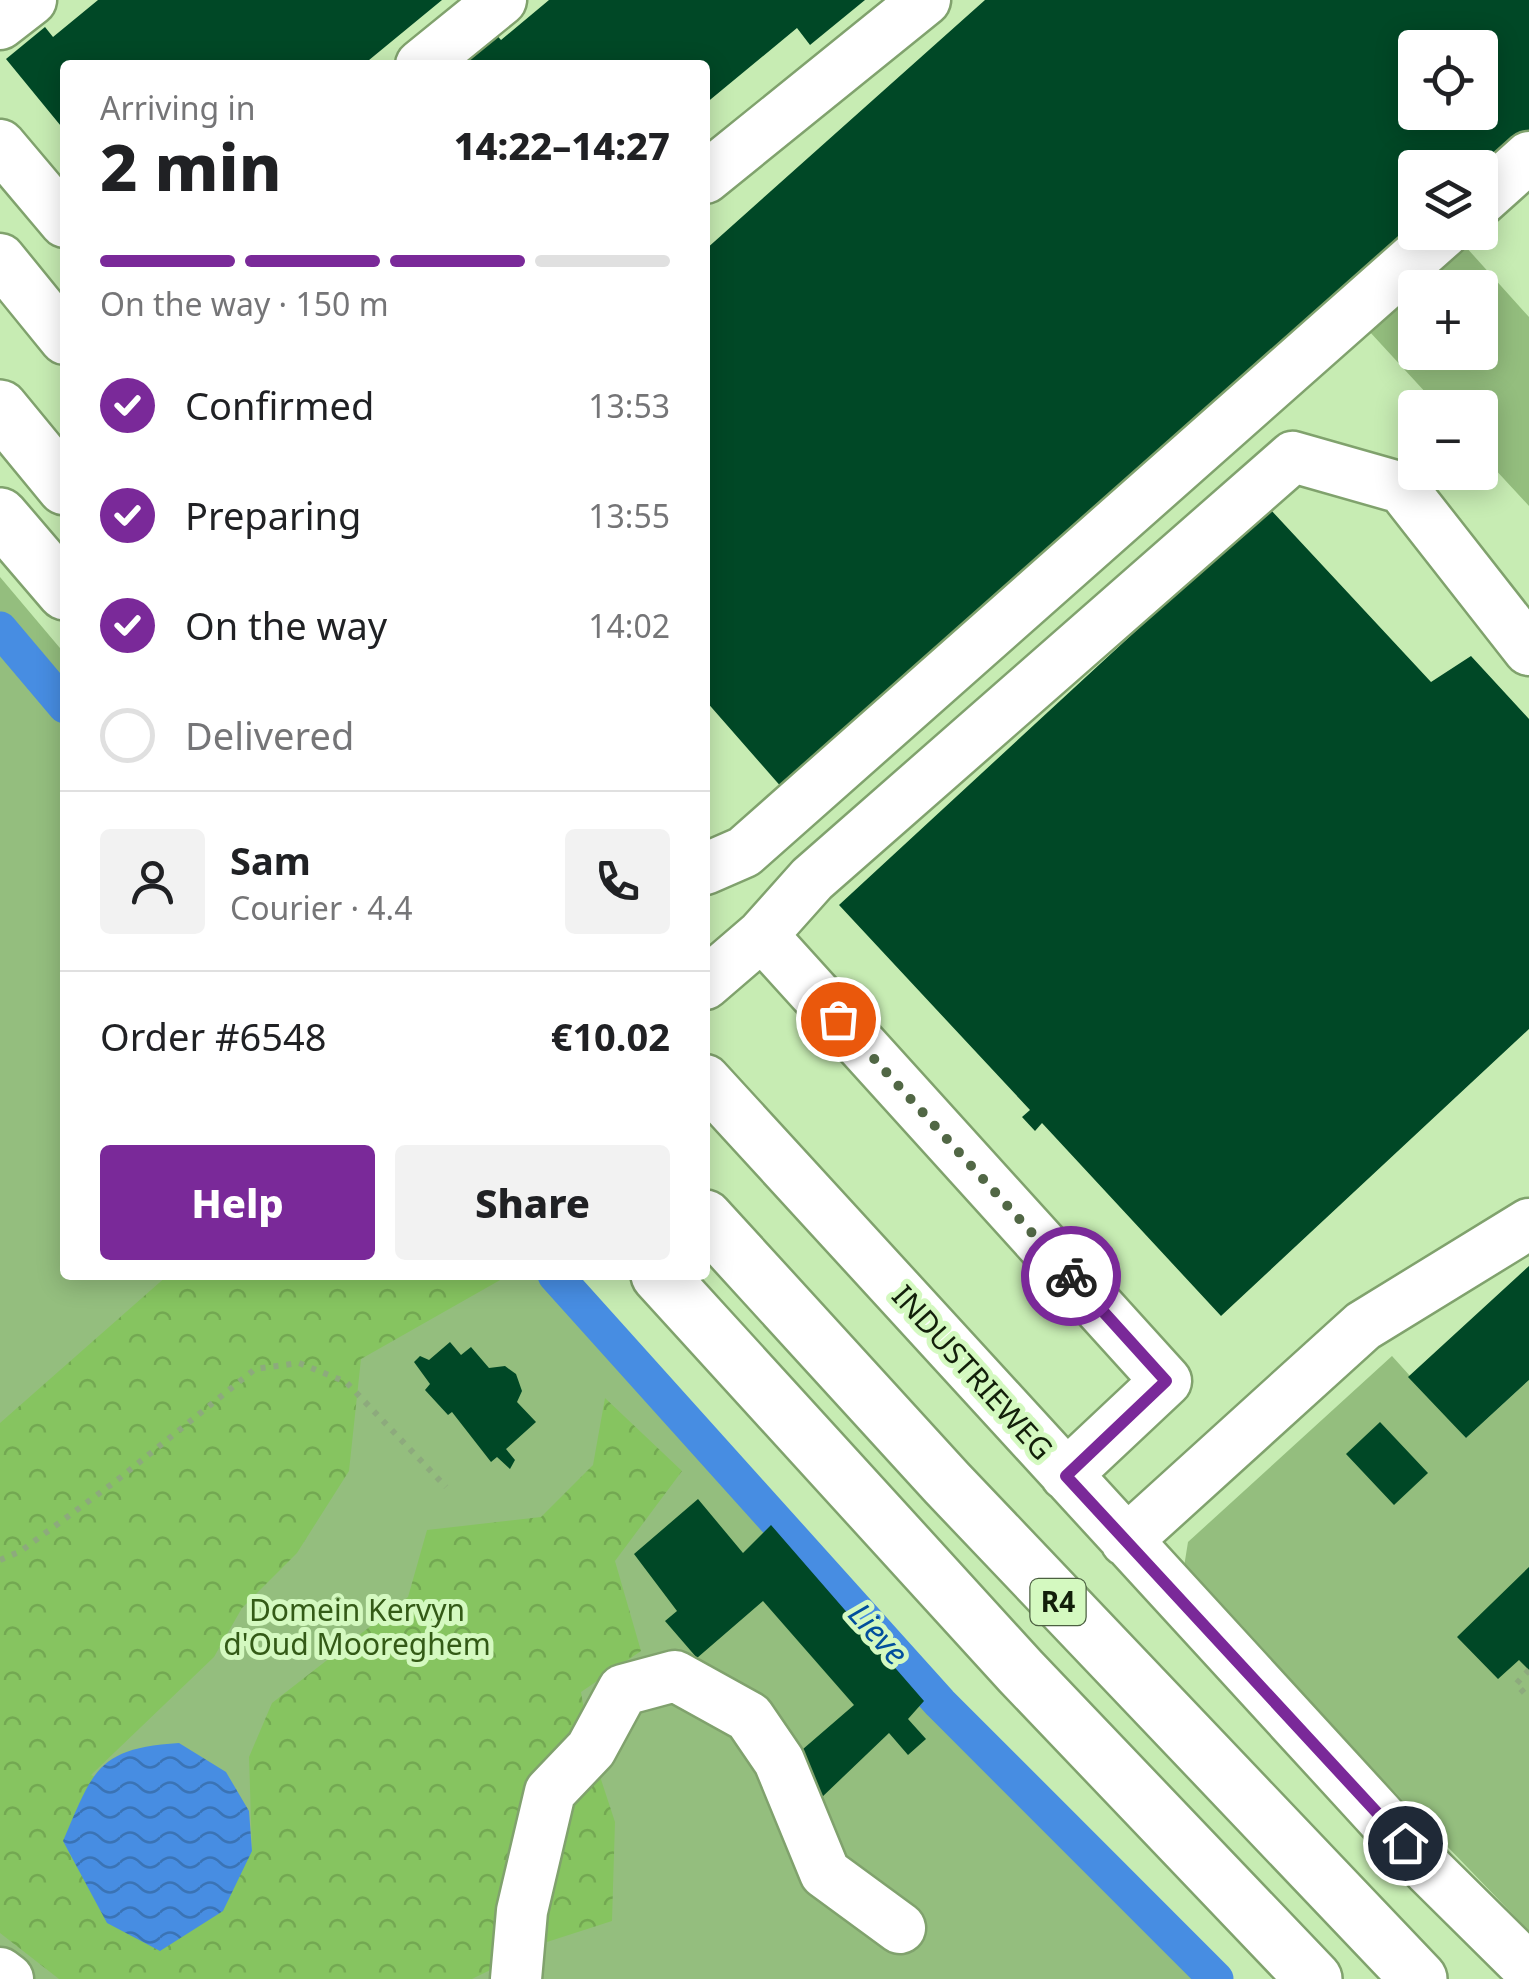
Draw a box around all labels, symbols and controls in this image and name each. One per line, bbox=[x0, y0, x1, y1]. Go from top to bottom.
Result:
map controls bbox=[1398, 30, 1498, 490]
button: locate bbox=[1398, 30, 1498, 130]
text: Arriving in bbox=[100, 86, 255, 129]
text: 14:22–14:27 bbox=[454, 119, 670, 171]
text: 2 min bbox=[100, 122, 282, 210]
button: layers bbox=[1398, 150, 1498, 250]
button: + bbox=[1398, 270, 1498, 370]
text: On the way · 150 m bbox=[100, 282, 389, 325]
icon: check bbox=[100, 378, 155, 433]
text: Confirmed bbox=[185, 379, 374, 431]
text: 13:53 bbox=[588, 384, 670, 427]
button: − bbox=[1398, 390, 1498, 490]
icon: check bbox=[100, 488, 155, 543]
text: Preparing bbox=[185, 489, 361, 541]
text: 13:55 bbox=[588, 494, 670, 537]
icon: check bbox=[100, 598, 155, 653]
text: On the way bbox=[185, 599, 387, 651]
text: 14:02 bbox=[588, 604, 670, 647]
text: Delivered bbox=[185, 709, 354, 761]
button: person bbox=[100, 829, 205, 934]
button: phone bbox=[565, 829, 670, 934]
text: Sam bbox=[230, 834, 311, 886]
text: Courier · 4.4 bbox=[230, 886, 413, 929]
pin bbox=[796, 977, 881, 1062]
icon: bag bbox=[811, 992, 866, 1047]
text: Order #6548 bbox=[100, 1010, 326, 1062]
text: €10.02 bbox=[551, 1010, 670, 1062]
button: Help bbox=[100, 1145, 375, 1260]
button: Share bbox=[395, 1145, 670, 1260]
courier bbox=[1021, 1226, 1121, 1326]
icon: bike bbox=[1044, 1249, 1099, 1304]
street label: INDUSTRIEWEG bbox=[884, 1276, 1063, 1468]
road number: R4 bbox=[1030, 1579, 1086, 1625]
park label: Domein Kervyn d'Oud Mooreghem bbox=[223, 1589, 491, 1664]
water label: Lieve bbox=[840, 1593, 918, 1673]
pin bbox=[1363, 1801, 1448, 1886]
icon: home bbox=[1378, 1816, 1433, 1871]

